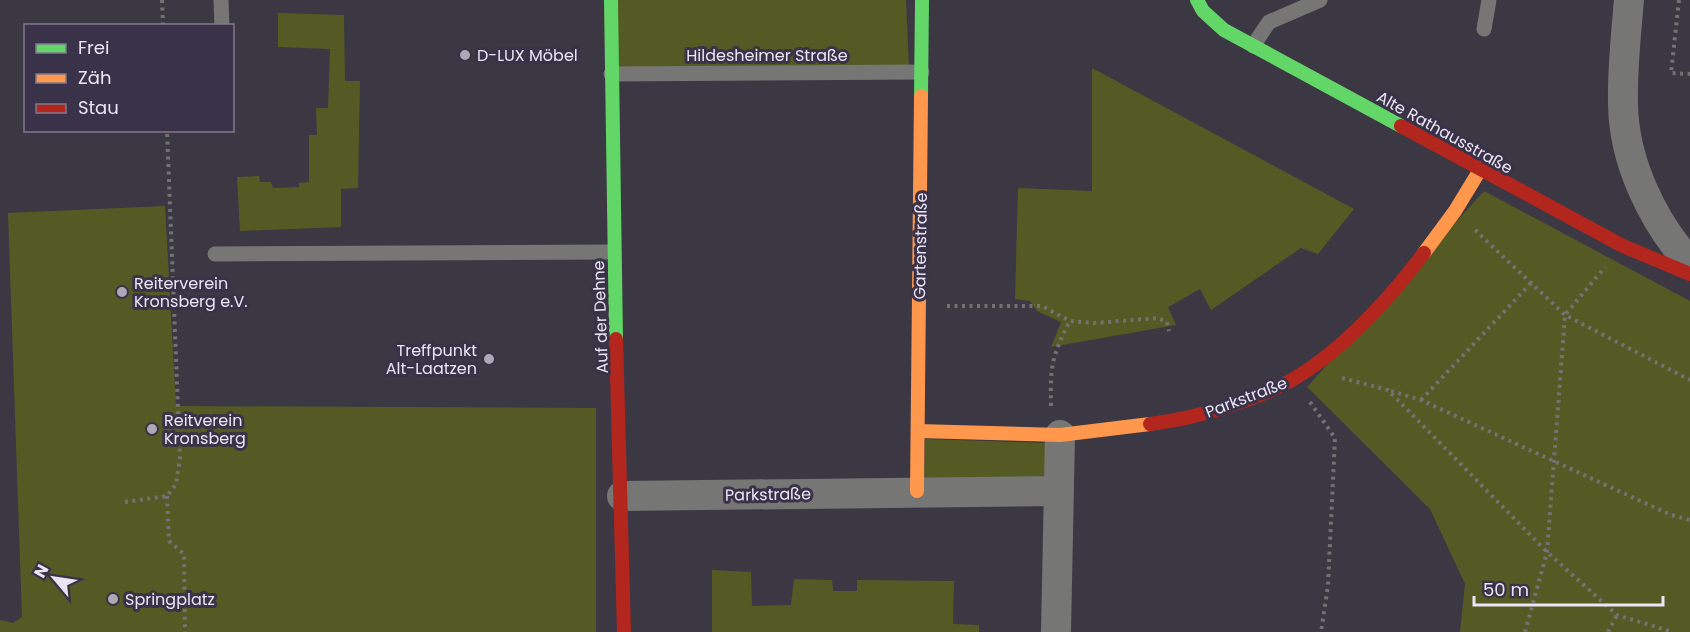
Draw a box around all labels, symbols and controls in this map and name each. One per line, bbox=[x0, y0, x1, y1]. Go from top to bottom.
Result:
legend bbox=[24, 24, 234, 132]
text: Frei bbox=[78, 35, 109, 60]
place label: D-LUX Möbel bbox=[477, 44, 578, 67]
street label: Hildesheimer Straße bbox=[686, 44, 848, 67]
marker: D-LUX Möbel bbox=[458, 48, 472, 62]
text: Zäh bbox=[78, 65, 111, 90]
street label: Alte Rathausstraße bbox=[1372, 85, 1517, 180]
text: Stau bbox=[78, 95, 119, 120]
street label: Gartenstraße bbox=[908, 192, 933, 300]
street label: Auf der Dehne bbox=[587, 260, 614, 374]
place label: Reiterverein Kronsberg e.V. bbox=[134, 272, 248, 313]
marker: Reiterverein Kronsberg e.V. bbox=[115, 285, 129, 299]
place label: Treffpunkt Alt-Laatzen bbox=[386, 339, 477, 380]
marker: Treffpunkt Alt-Laatzen bbox=[482, 352, 496, 366]
street label: Parkstraße bbox=[1202, 371, 1291, 424]
place label: Reitverein Kronsberg bbox=[164, 409, 246, 450]
marker: Reitverein Kronsberg bbox=[145, 422, 159, 436]
street label: Parkstraße bbox=[725, 482, 811, 507]
north arrow bbox=[24, 548, 84, 608]
text: N bbox=[28, 560, 54, 582]
scale bar bbox=[1474, 569, 1663, 607]
text: 50 m bbox=[1483, 577, 1529, 602]
place label: Springplatz bbox=[125, 588, 215, 611]
marker: Springplatz bbox=[106, 592, 120, 606]

